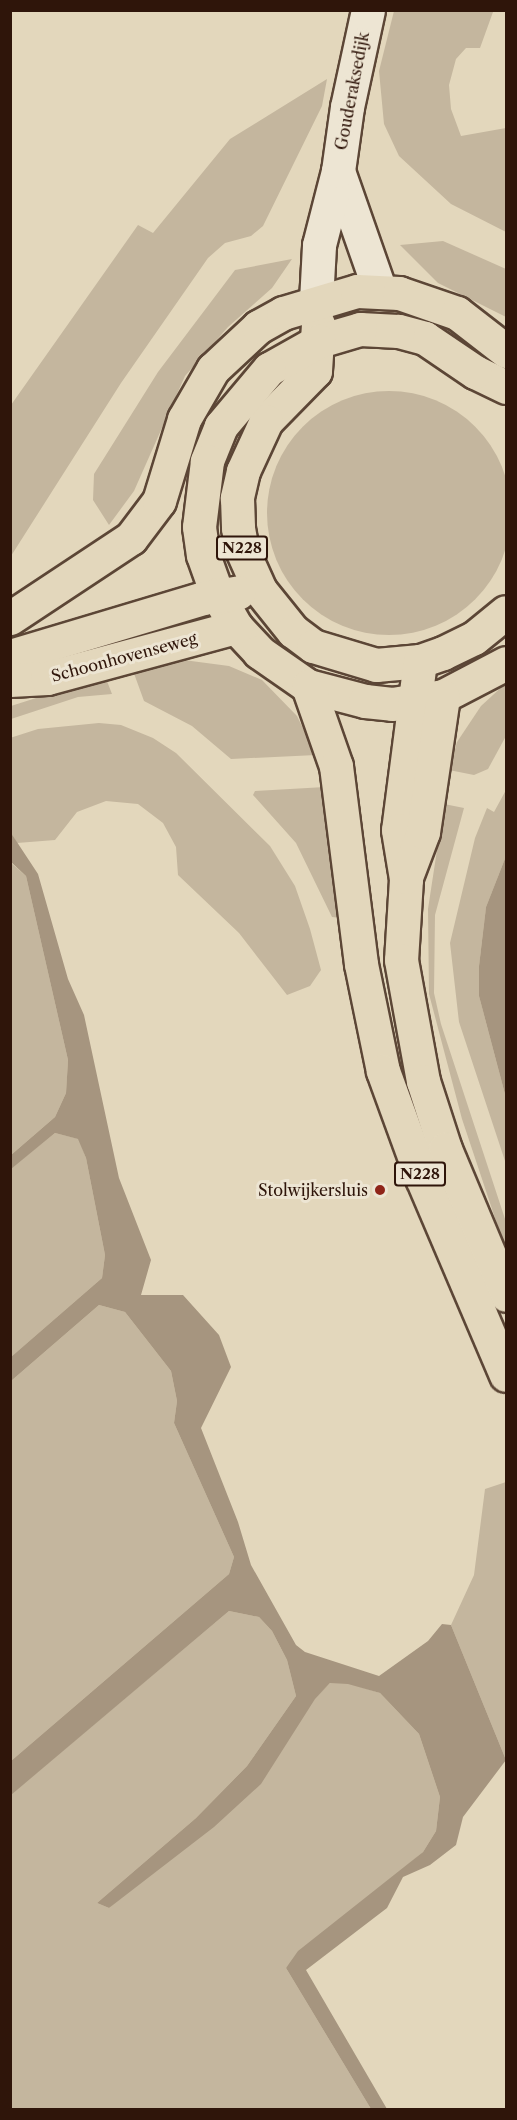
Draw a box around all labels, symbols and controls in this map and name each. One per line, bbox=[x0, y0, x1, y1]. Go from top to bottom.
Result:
street label: Gouderaksedijk bbox=[331, 30, 373, 152]
road number: N228 bbox=[215, 536, 269, 560]
street label: Schoonhovenseweg bbox=[49, 628, 199, 686]
road number: N228 bbox=[393, 1162, 447, 1186]
place label: Stolwijkersluis bbox=[258, 1180, 368, 1200]
marker: Stolwijkersluis bbox=[373, 1183, 387, 1197]

